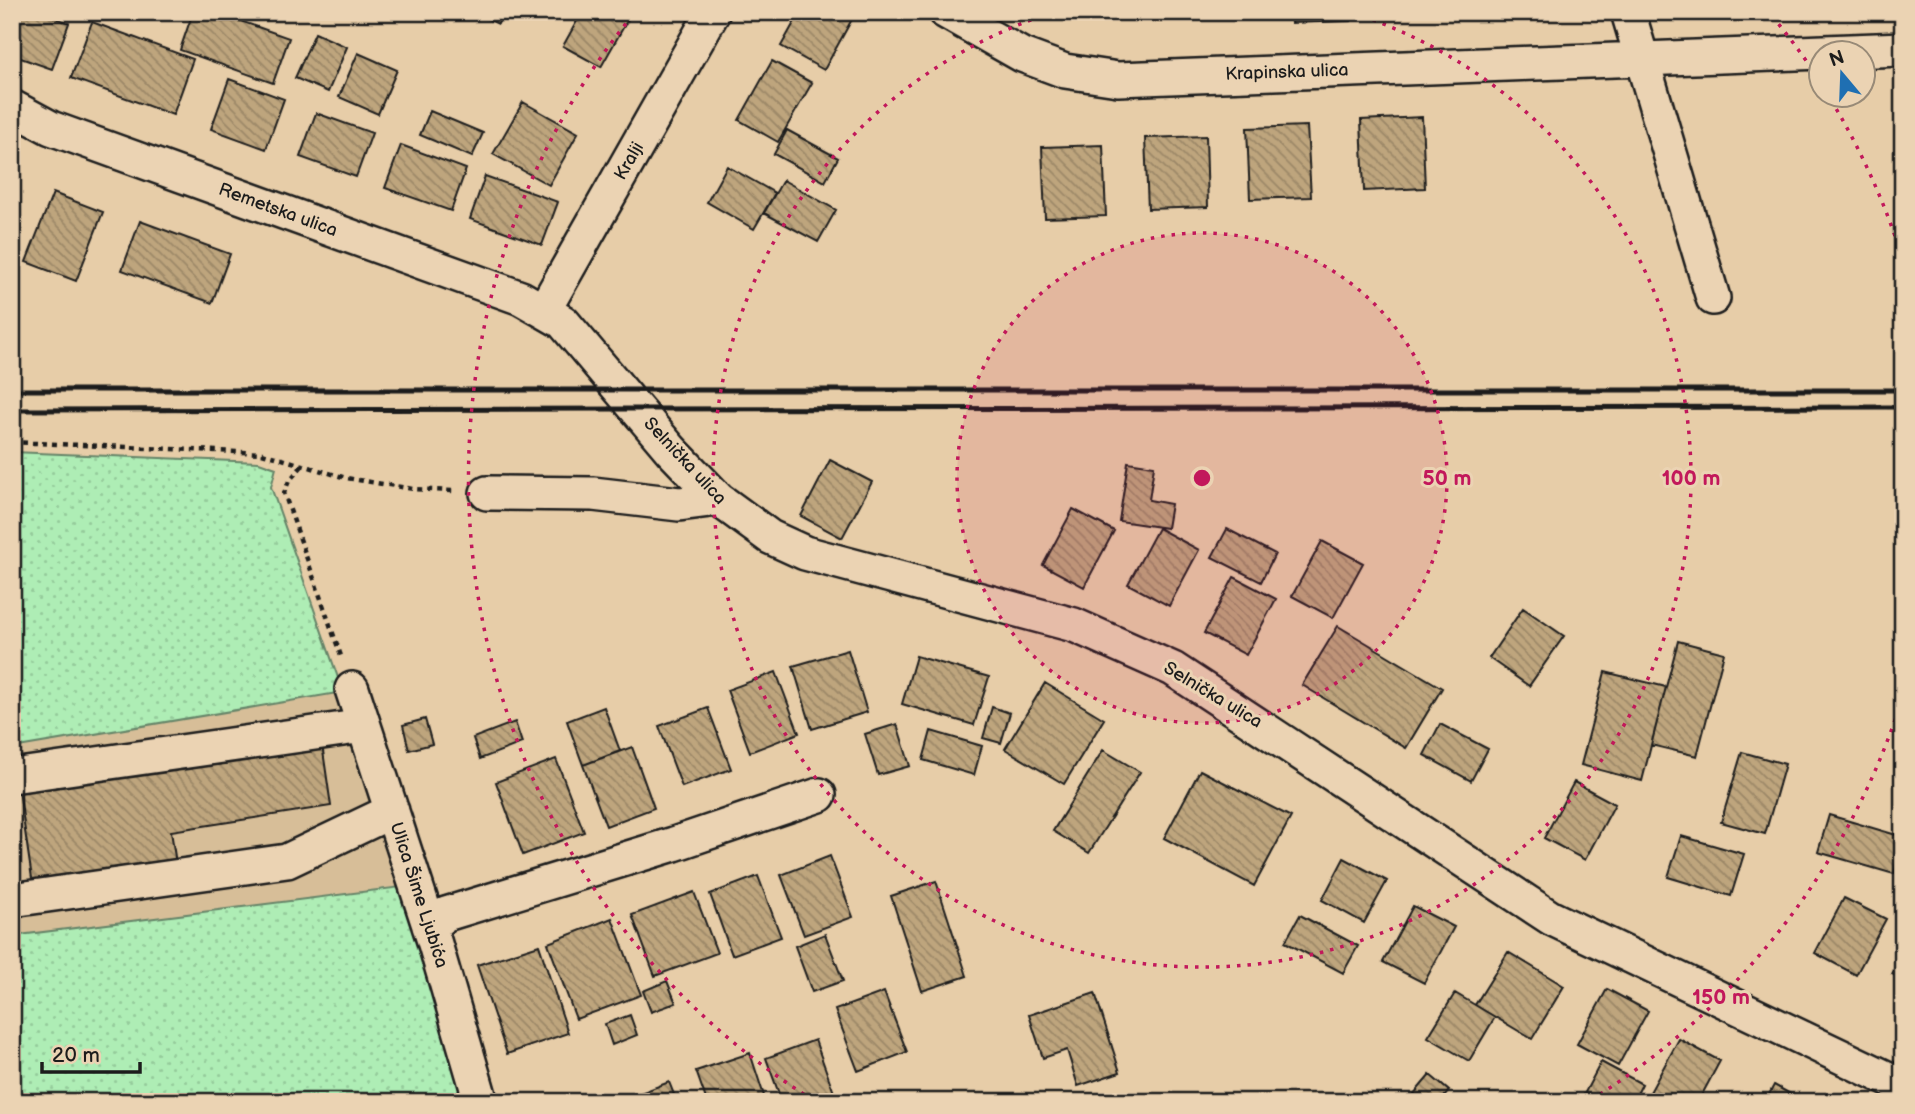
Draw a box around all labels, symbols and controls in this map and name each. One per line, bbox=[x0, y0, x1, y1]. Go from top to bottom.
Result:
north arrow bbox=[1806, 38, 1876, 108]
text: N bbox=[1826, 46, 1847, 73]
street label: Krapinska ulica bbox=[1225, 59, 1349, 85]
street label: Kralji bbox=[610, 138, 648, 184]
street label: Remetska ulica bbox=[216, 179, 340, 241]
street label: Selnička ulica bbox=[639, 413, 731, 509]
centre of rings bbox=[1190, 466, 1214, 490]
text: 50 m bbox=[1423, 466, 1471, 491]
text: 100 m bbox=[1662, 466, 1720, 491]
street label: Selnička ulica bbox=[1160, 657, 1266, 733]
street label: Ulica Šime Ljubića bbox=[386, 819, 453, 970]
text: 150 m bbox=[1692, 985, 1750, 1010]
scale bar bbox=[42, 1030, 140, 1074]
text: 20 m bbox=[52, 1043, 100, 1068]

